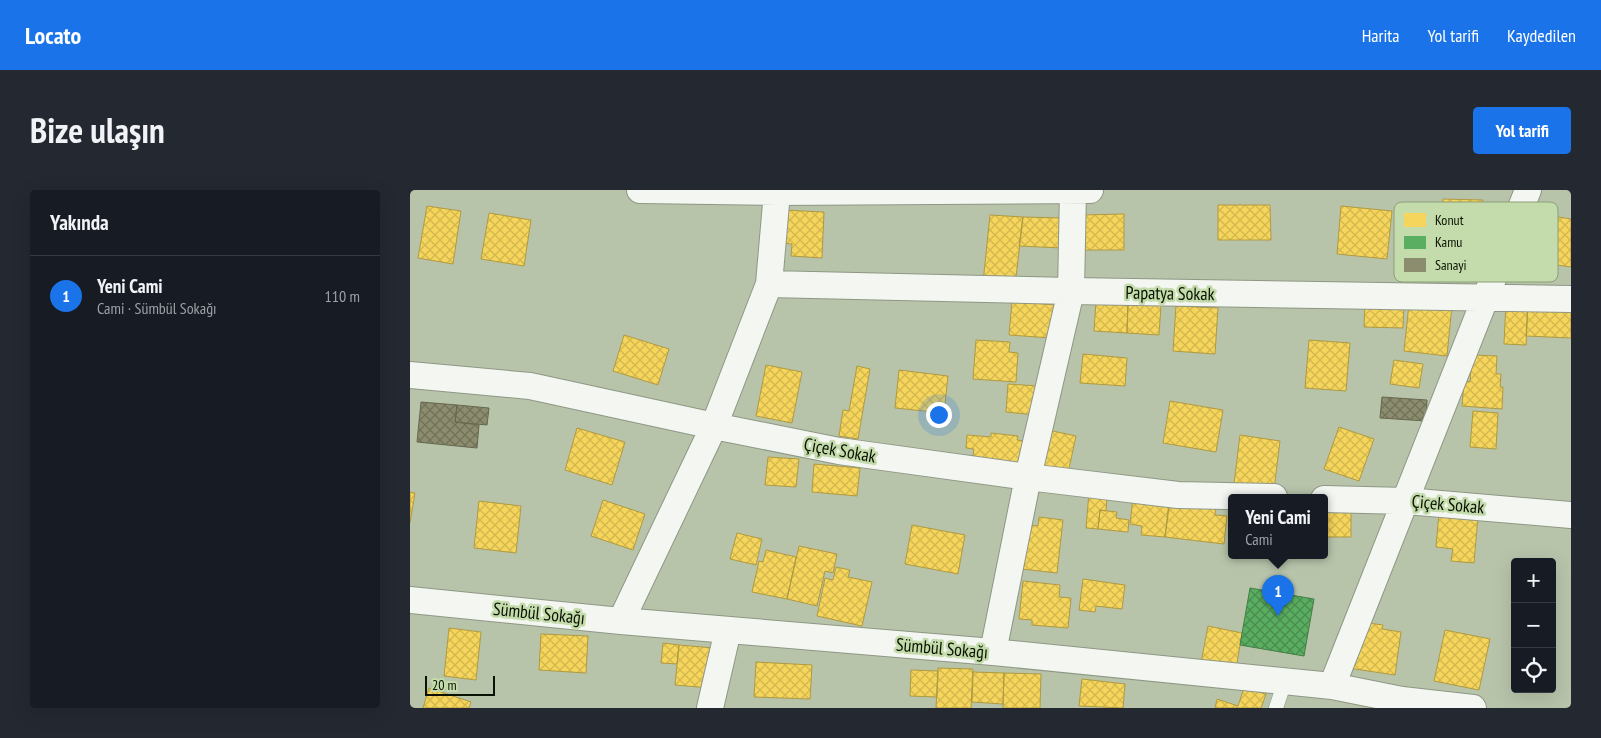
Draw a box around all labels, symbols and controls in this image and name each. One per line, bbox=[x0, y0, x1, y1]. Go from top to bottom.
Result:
text: Locato bbox=[25, 20, 81, 51]
text: Harita bbox=[1362, 24, 1400, 47]
text: Yol tarifi bbox=[1428, 24, 1479, 47]
text: Kaydedilen bbox=[1507, 24, 1576, 47]
text: Bize ulaşın bbox=[30, 107, 165, 153]
button: Yol tarifi bbox=[1473, 107, 1571, 154]
legend bbox=[1394, 202, 1558, 282]
text: Yakında bbox=[50, 209, 109, 236]
text: Konut bbox=[1435, 211, 1464, 229]
text: Kamu bbox=[1435, 233, 1462, 251]
text: Sanayi bbox=[1435, 256, 1467, 274]
text: Yeni Cami bbox=[97, 274, 163, 298]
street label: Papatya Sokak bbox=[1125, 281, 1215, 305]
text: 1 bbox=[62, 286, 70, 306]
text: 110 m bbox=[325, 286, 360, 306]
text: Cami · Sümbül Sokağı bbox=[97, 298, 217, 318]
your location bbox=[926, 402, 952, 428]
street label: Çiçek Sokak bbox=[802, 432, 878, 468]
street label: Çiçek Sokak bbox=[1411, 489, 1485, 519]
popup bbox=[1228, 494, 1328, 559]
text: Yeni Cami bbox=[1245, 505, 1311, 529]
text: Cami bbox=[1245, 529, 1273, 549]
map controls bbox=[1511, 558, 1556, 693]
button: + bbox=[1511, 558, 1556, 603]
pin: 1 bbox=[1262, 575, 1294, 616]
street label: Sümbül Sokağı bbox=[492, 597, 586, 629]
button: − bbox=[1511, 603, 1556, 648]
street label: Sümbül Sokağı bbox=[895, 633, 989, 663]
button: locate bbox=[1511, 648, 1556, 693]
scale bar bbox=[425, 673, 495, 696]
text: 20 m bbox=[432, 676, 457, 694]

